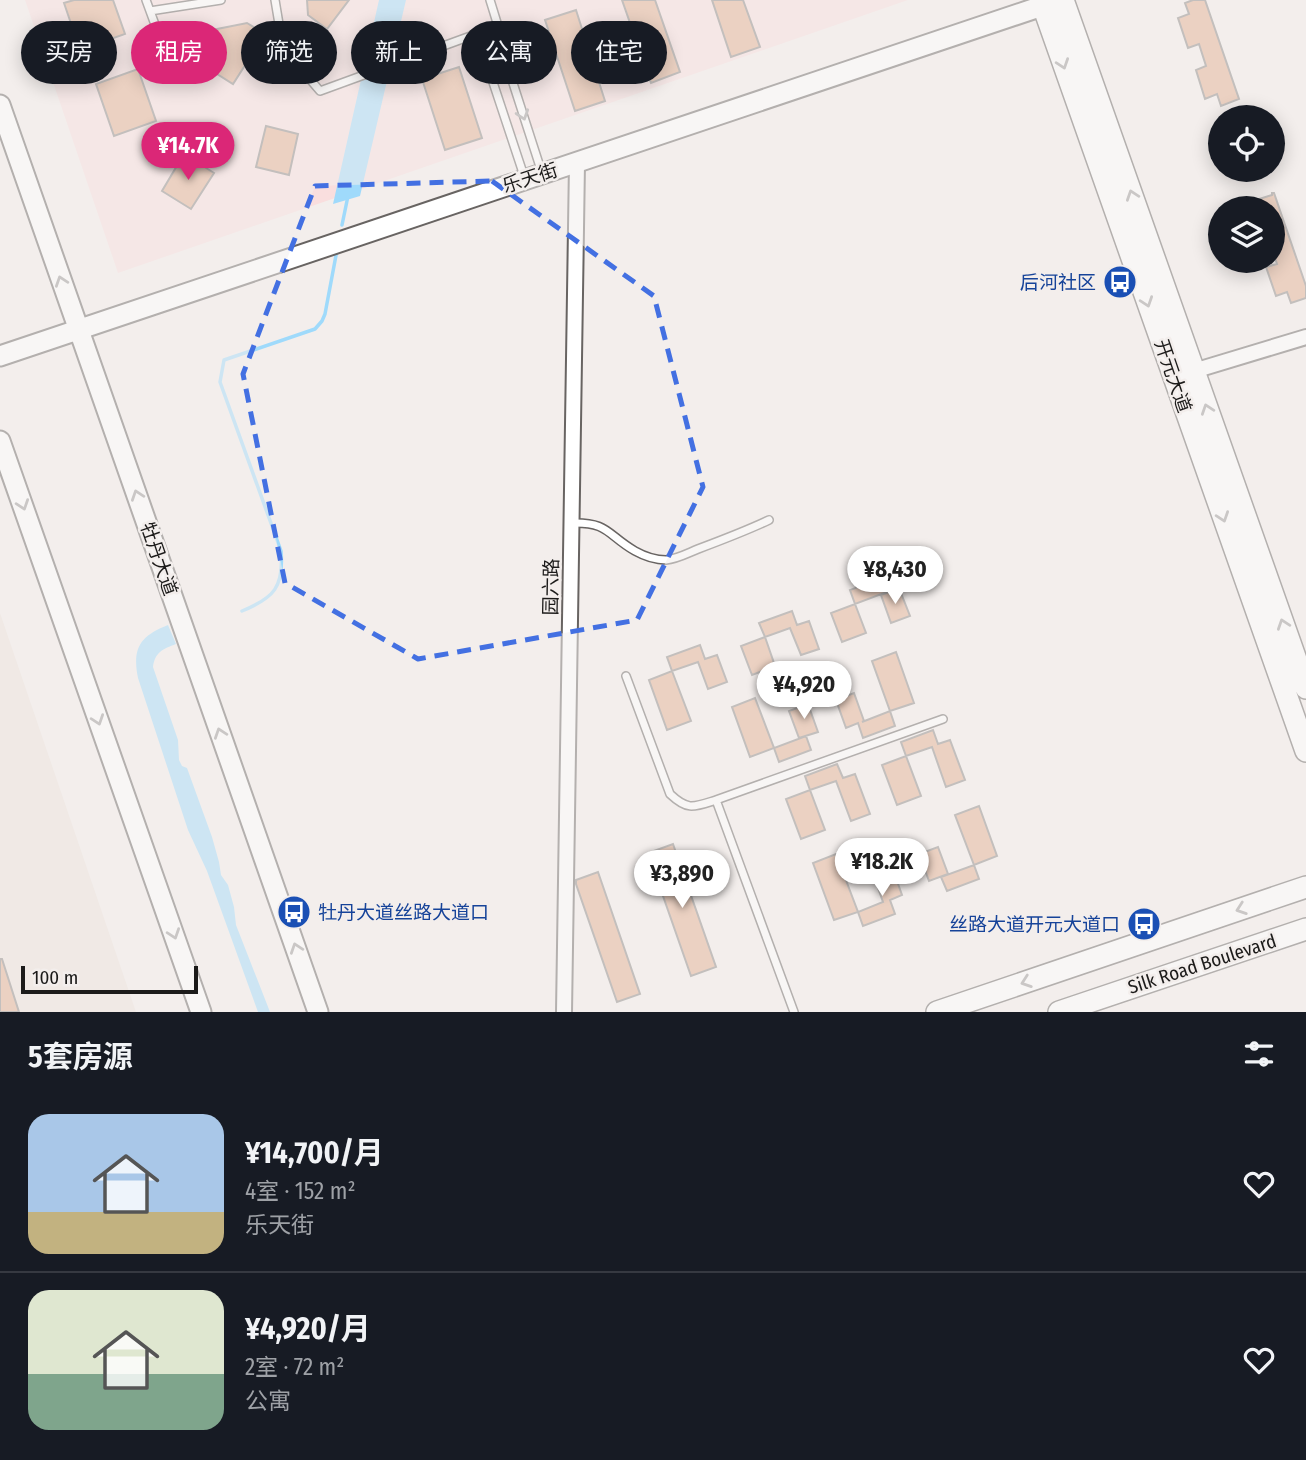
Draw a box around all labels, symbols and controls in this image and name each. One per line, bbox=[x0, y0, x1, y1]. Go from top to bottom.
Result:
chip: 买房 bbox=[21, 21, 117, 84]
chip: 租房 bbox=[131, 21, 227, 84]
chip: 筛选 bbox=[241, 21, 337, 84]
chip: 新上 bbox=[351, 21, 447, 84]
chip: 公寓 bbox=[461, 21, 557, 84]
chip: 住宅 bbox=[571, 21, 667, 84]
one-way arrow bbox=[1055, 58, 1069, 70]
map controls bbox=[1208, 105, 1285, 273]
button: locate bbox=[1208, 105, 1285, 182]
one-way arrow bbox=[515, 108, 529, 121]
pin: ¥14.7K bbox=[131, 122, 245, 182]
text: ¥14.7K bbox=[157, 131, 219, 159]
street label: 乐天街 bbox=[499, 158, 561, 198]
one-way arrow bbox=[1126, 189, 1140, 201]
button: layers bbox=[1208, 196, 1285, 273]
bus stop icon: 后河社区 bbox=[1101, 263, 1139, 301]
place label: 后河社区 bbox=[1020, 271, 1096, 294]
one-way arrow bbox=[55, 275, 69, 287]
one-way arrow bbox=[1139, 296, 1153, 308]
street label: 开元大道 bbox=[1150, 336, 1196, 416]
one-way arrow bbox=[1201, 404, 1215, 416]
one-way arrow bbox=[131, 490, 145, 502]
one-way arrow bbox=[15, 499, 29, 511]
one-way arrow bbox=[1215, 510, 1229, 522]
street label: 牡丹大道 bbox=[136, 519, 182, 599]
pin: ¥8,430 bbox=[838, 546, 952, 606]
text: ¥8,430 bbox=[863, 555, 927, 583]
street label: 园六路 bbox=[539, 558, 563, 616]
one-way arrow bbox=[1277, 618, 1291, 630]
pin: ¥4,920 bbox=[747, 662, 861, 721]
text: ¥4,920 bbox=[773, 670, 835, 698]
one-way arrow bbox=[90, 713, 104, 725]
one-way arrow bbox=[214, 727, 228, 740]
pin: ¥18.2K bbox=[825, 838, 939, 898]
text: ¥18.2K bbox=[851, 847, 913, 875]
pin: ¥3,890 bbox=[625, 850, 739, 910]
text: ¥3,890 bbox=[650, 859, 714, 887]
bus stop icon: 牡丹大道丝路大道口 bbox=[275, 893, 313, 931]
place label: 牡丹大道丝路大道口 bbox=[318, 901, 489, 924]
one-way arrow bbox=[1236, 901, 1248, 915]
bus stop icon: 丝路大道开元大道口 bbox=[1125, 905, 1163, 943]
place label: 丝路大道开元大道口 bbox=[949, 913, 1120, 936]
one-way arrow bbox=[166, 928, 180, 940]
street label: Silk Road Boulevard bbox=[1125, 929, 1279, 999]
one-way arrow bbox=[290, 942, 304, 954]
scale bar bbox=[21, 963, 198, 995]
text: 100 m bbox=[32, 966, 78, 989]
one-way arrow bbox=[1020, 974, 1032, 988]
icon: filters bbox=[1240, 1035, 1278, 1073]
text: 5套房源 bbox=[28, 1039, 133, 1075]
text: ¥14,700/月 bbox=[245, 1135, 384, 1171]
icon: home bbox=[84, 1142, 168, 1226]
icon: heart bbox=[1240, 1165, 1278, 1203]
text: 4室 · 152 m² bbox=[245, 1177, 356, 1205]
text: 乐天街 bbox=[245, 1211, 314, 1239]
text: ¥4,920/月 bbox=[245, 1311, 371, 1347]
icon: home bbox=[84, 1318, 168, 1402]
icon: heart bbox=[1240, 1341, 1278, 1379]
text: 2室 · 72 m² bbox=[245, 1353, 344, 1381]
text: 公寓 bbox=[245, 1387, 291, 1415]

